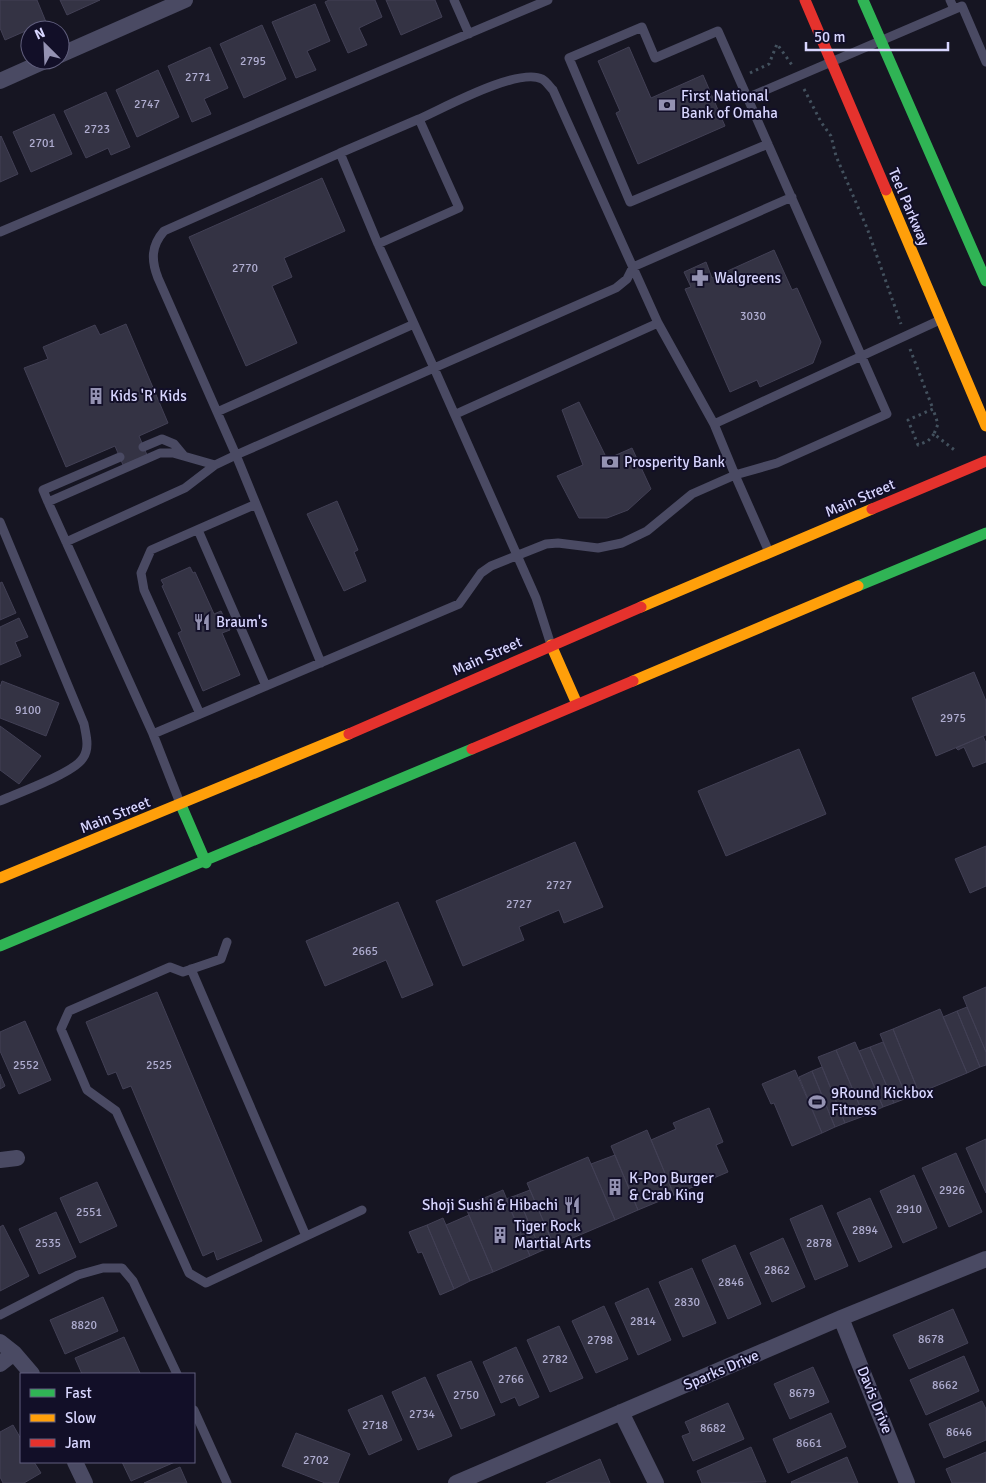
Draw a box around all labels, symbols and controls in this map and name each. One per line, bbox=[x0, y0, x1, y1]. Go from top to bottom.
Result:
north arrow bbox=[20, 20, 70, 70]
scale bar bbox=[806, 20, 948, 52]
text: N bbox=[32, 24, 48, 43]
text: 50 m bbox=[814, 28, 845, 46]
house number: 2795 bbox=[240, 54, 266, 69]
house number: 2771 bbox=[185, 70, 211, 85]
place label: First National Bank of Omaha bbox=[681, 87, 778, 122]
bank icon: First National Bank of Omaha bbox=[657, 95, 677, 115]
house number: 2747 bbox=[134, 97, 160, 112]
house number: 2723 bbox=[84, 122, 110, 137]
house number: 2701 bbox=[29, 136, 55, 151]
street label: Teel Parkway bbox=[885, 165, 933, 249]
house number: 2770 bbox=[232, 261, 258, 276]
pharmacy icon: Walgreens bbox=[690, 268, 710, 288]
place label: Walgreens bbox=[714, 269, 781, 287]
house number: 3030 bbox=[740, 309, 766, 324]
building icon: Kids 'R' Kids bbox=[86, 386, 106, 406]
place label: Kids 'R' Kids bbox=[110, 387, 187, 405]
bank icon: Prosperity Bank bbox=[600, 452, 620, 472]
place label: Prosperity Bank bbox=[624, 453, 726, 471]
street label: Main Street bbox=[822, 475, 898, 521]
restaurant icon: Braum's bbox=[192, 612, 212, 632]
place label: Braum's bbox=[216, 613, 268, 631]
street label: Main Street bbox=[449, 633, 525, 679]
house number: 9100 bbox=[15, 703, 41, 718]
house number: 2975 bbox=[940, 711, 966, 726]
street label: Main Street bbox=[77, 793, 153, 837]
house number: 2727 bbox=[546, 878, 572, 893]
house number: 2727 bbox=[506, 897, 532, 912]
house number: 2665 bbox=[352, 944, 378, 959]
house number: 2552 bbox=[13, 1058, 39, 1073]
house number: 2525 bbox=[146, 1058, 172, 1073]
place label: 9Round Kickbox Fitness bbox=[831, 1084, 933, 1119]
sports icon: 9Round Kickbox Fitness bbox=[807, 1092, 827, 1112]
place label: K-Pop Burger & Crab King bbox=[629, 1169, 714, 1204]
building icon: K-Pop Burger & Crab King bbox=[605, 1177, 625, 1197]
house number: 2926 bbox=[939, 1183, 965, 1198]
restaurant icon: Shoji Sushi & Hibachi bbox=[562, 1195, 582, 1215]
place label: Shoji Sushi & Hibachi bbox=[422, 1196, 558, 1214]
house number: 2910 bbox=[896, 1202, 922, 1217]
house number: 2551 bbox=[76, 1205, 102, 1220]
place label: Tiger Rock Martial Arts bbox=[514, 1217, 592, 1252]
house number: 2894 bbox=[852, 1223, 878, 1238]
building icon: Tiger Rock Martial Arts bbox=[490, 1225, 510, 1245]
house number: 2535 bbox=[35, 1236, 61, 1251]
house number: 2878 bbox=[806, 1236, 832, 1251]
house number: 2862 bbox=[764, 1263, 790, 1278]
house number: 2846 bbox=[718, 1275, 744, 1290]
house number: 2830 bbox=[674, 1295, 700, 1310]
house number: 2814 bbox=[630, 1314, 656, 1329]
house number: 8820 bbox=[71, 1318, 97, 1333]
house number: 8678 bbox=[918, 1332, 944, 1347]
house number: 2798 bbox=[587, 1333, 613, 1348]
street label: Sparks Drive bbox=[681, 1346, 761, 1394]
house number: 2782 bbox=[542, 1352, 568, 1367]
street label: Davis Drive bbox=[853, 1364, 897, 1436]
house number: 2766 bbox=[498, 1372, 524, 1387]
legend bbox=[20, 1373, 195, 1463]
house number: 8662 bbox=[932, 1378, 958, 1393]
text: Fast bbox=[65, 1384, 92, 1402]
house number: 8679 bbox=[789, 1386, 815, 1401]
house number: 2750 bbox=[453, 1388, 479, 1403]
house number: 2734 bbox=[409, 1407, 435, 1422]
text: Slow bbox=[65, 1409, 96, 1427]
house number: 2718 bbox=[362, 1418, 388, 1433]
house number: 8682 bbox=[700, 1421, 726, 1436]
house number: 8646 bbox=[946, 1425, 972, 1440]
text: Jam bbox=[65, 1434, 91, 1452]
house number: 8661 bbox=[796, 1436, 822, 1451]
house number: 2702 bbox=[303, 1453, 329, 1468]

